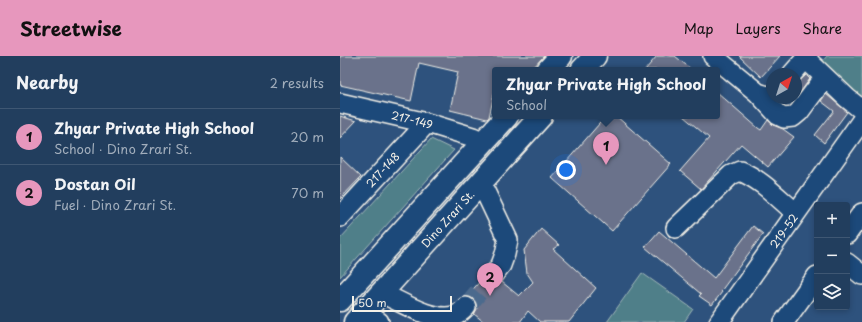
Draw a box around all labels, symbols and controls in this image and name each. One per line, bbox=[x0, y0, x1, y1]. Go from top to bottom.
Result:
text: Streetwise bbox=[20, 14, 122, 42]
text: Map bbox=[684, 18, 714, 39]
text: Layers bbox=[736, 18, 781, 39]
text: Share bbox=[803, 18, 842, 39]
popup bbox=[492, 67, 720, 119]
north arrow bbox=[766, 68, 802, 104]
text: Nearby bbox=[16, 69, 78, 95]
text: Zhyar Private High School bbox=[506, 72, 706, 95]
text: 2 results bbox=[270, 73, 324, 92]
text: School bbox=[506, 95, 547, 114]
street label: 217-149 bbox=[390, 106, 435, 133]
text: Zhyar Private High School bbox=[54, 116, 254, 139]
text: 1 bbox=[26, 127, 32, 146]
text: 20 m bbox=[290, 127, 324, 146]
pin: 1 bbox=[593, 132, 619, 165]
text: School · Dino Zrari St. bbox=[54, 139, 192, 158]
street label: 217-148 bbox=[362, 148, 404, 191]
your location bbox=[556, 160, 576, 180]
text: Dostan Oil bbox=[54, 172, 136, 195]
text: 2 bbox=[24, 183, 34, 202]
text: 70 m bbox=[291, 183, 324, 202]
street label: Dino Zrari St. bbox=[417, 186, 478, 251]
text: Fuel · Dino Zrari St. bbox=[54, 195, 176, 214]
map controls bbox=[814, 202, 850, 310]
button: + bbox=[814, 202, 850, 238]
street label: 219-52 bbox=[765, 210, 802, 252]
button: − bbox=[814, 238, 850, 274]
pin: 2 bbox=[477, 263, 503, 296]
button: layers bbox=[814, 274, 850, 310]
scale bar bbox=[352, 294, 452, 313]
text: 50 m bbox=[358, 294, 387, 311]

